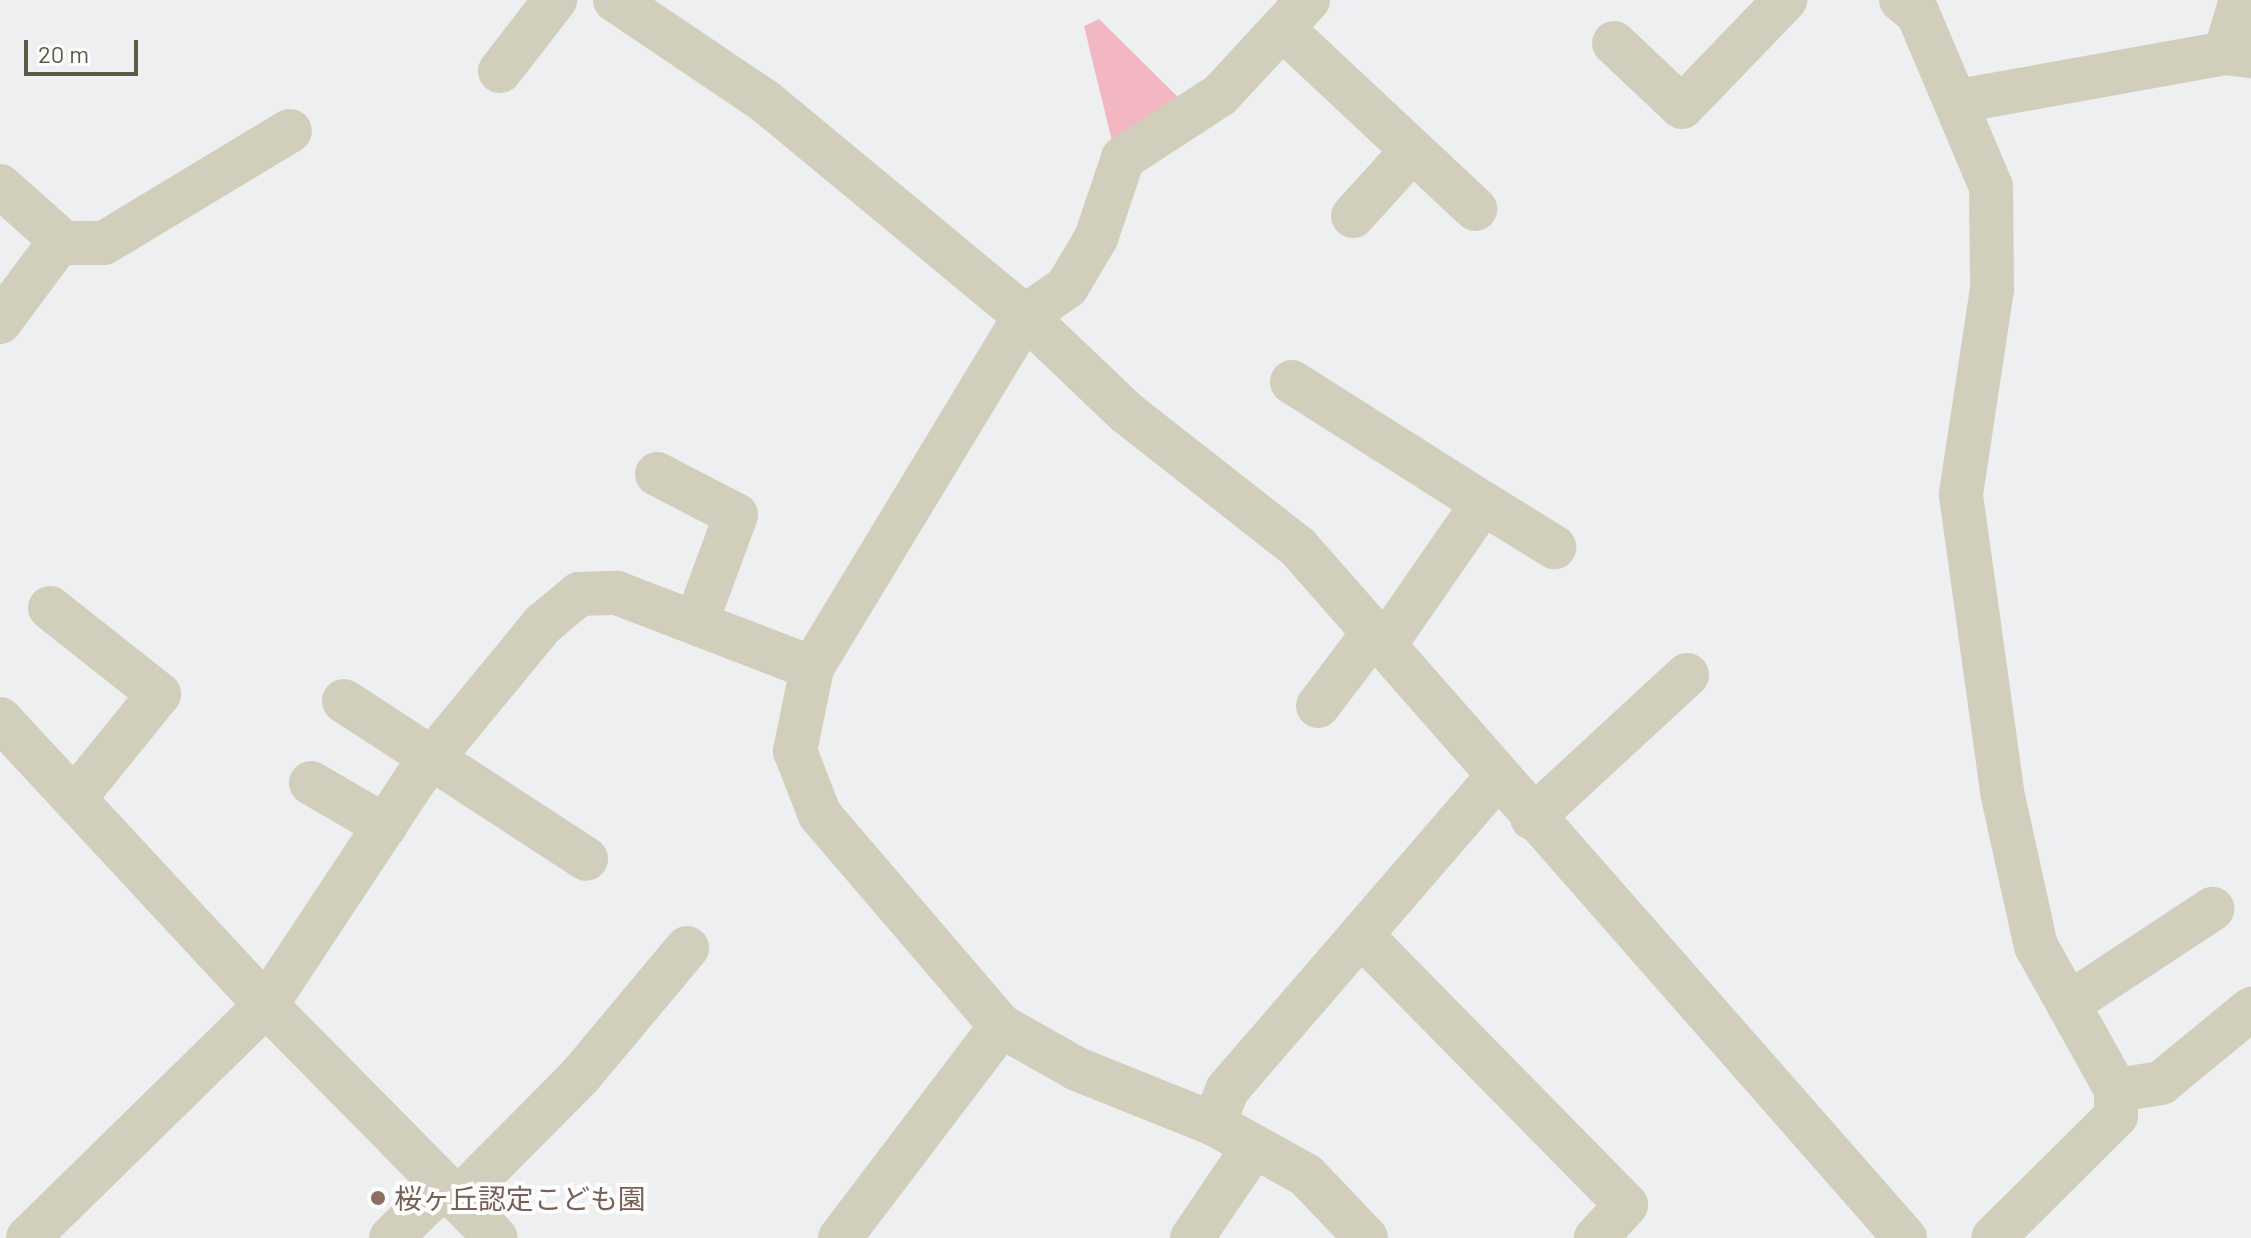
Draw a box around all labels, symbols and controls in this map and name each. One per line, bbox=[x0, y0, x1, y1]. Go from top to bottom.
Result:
scale bar bbox=[28, 24, 142, 74]
text: 20 m bbox=[38, 39, 89, 68]
place label: 桜ヶ丘認定こども園 bbox=[394, 1181, 646, 1215]
marker: 桜ヶ丘認定こども園 bbox=[369, 1189, 387, 1207]

